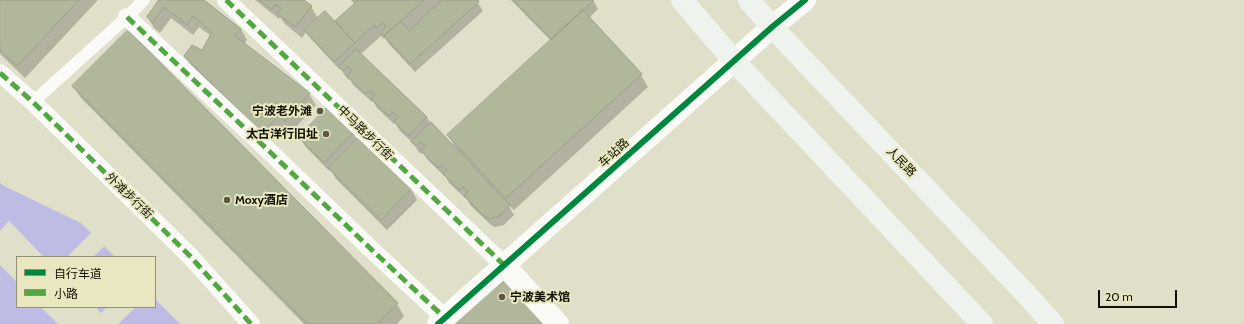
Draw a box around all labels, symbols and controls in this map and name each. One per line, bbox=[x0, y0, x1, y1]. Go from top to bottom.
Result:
street label: 中马路步行街 bbox=[334, 103, 396, 163]
place label: 宁波老外滩 bbox=[252, 104, 312, 118]
marker: 宁波老外滩 bbox=[315, 106, 325, 116]
place label: 太古洋行旧址 bbox=[246, 127, 318, 141]
marker: 太古洋行旧址 bbox=[321, 129, 331, 139]
street label: 车站路 bbox=[596, 136, 632, 170]
street label: 人民路 bbox=[883, 144, 919, 180]
street label: 外滩步行街 bbox=[102, 170, 156, 222]
place label: Moxy酒店 bbox=[235, 193, 288, 207]
marker: Moxy酒店 bbox=[222, 195, 232, 205]
legend bbox=[16, 256, 156, 308]
text: 自行车道 bbox=[54, 266, 102, 281]
scale bar bbox=[1100, 282, 1179, 308]
text: 小路 bbox=[54, 286, 78, 301]
text: 20 m bbox=[1105, 289, 1133, 304]
place label: 宁波美术馆 bbox=[510, 290, 570, 304]
marker: 宁波美术馆 bbox=[497, 292, 507, 302]

